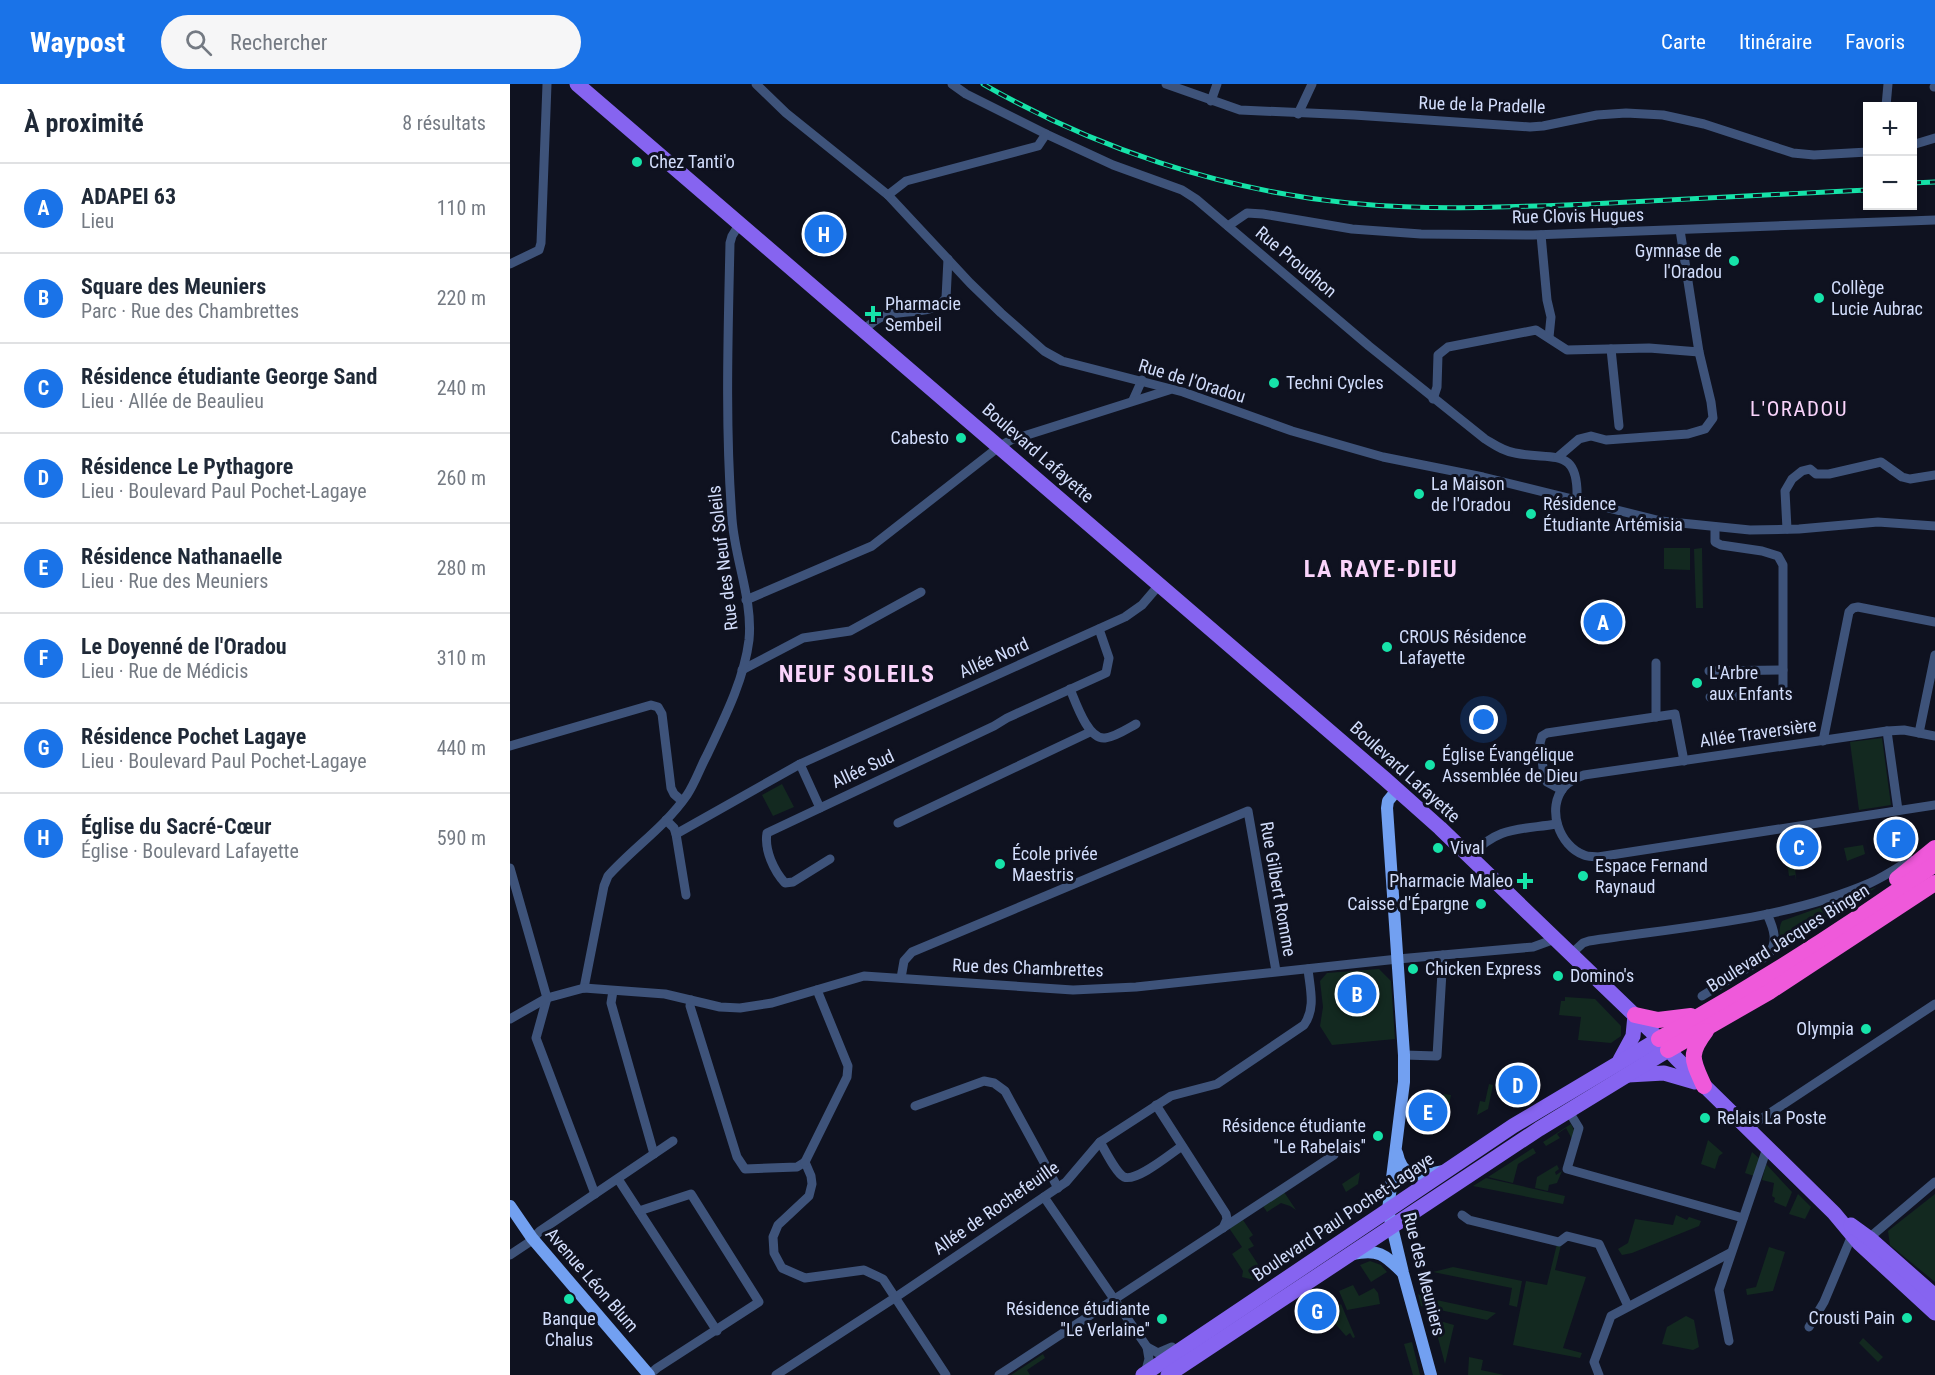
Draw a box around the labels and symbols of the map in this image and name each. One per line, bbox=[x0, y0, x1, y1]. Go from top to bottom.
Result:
street label: Rue de la Pradelle bbox=[1418, 92, 1546, 117]
place label: Chez Tanti'o bbox=[649, 151, 735, 172]
marker: Chez Tanti'o bbox=[630, 155, 644, 169]
street label: Rue Clovis Hugues bbox=[1512, 204, 1644, 227]
pin: H bbox=[804, 212, 844, 256]
street label: Rue Proudhon bbox=[1252, 222, 1341, 302]
place label: Gymnase de l'Oradou bbox=[1635, 240, 1722, 282]
marker: Gymnase de l'Oradou bbox=[1727, 254, 1741, 268]
place label: Collège Lucie Aubrac bbox=[1831, 277, 1923, 319]
marker: Collège Lucie Aubrac bbox=[1812, 291, 1826, 305]
place label: Pharmacie Sembeil bbox=[885, 293, 961, 335]
marker: Pharmacie Sembeil bbox=[866, 307, 880, 321]
street label: Rue de l'Oradou bbox=[1136, 354, 1248, 407]
place label: Techni Cycles bbox=[1286, 372, 1384, 393]
marker: Techni Cycles bbox=[1267, 376, 1281, 390]
district label: L'ORADOU bbox=[1750, 397, 1848, 421]
street label: Boulevard Lafayette bbox=[978, 398, 1098, 507]
place label: Cabesto bbox=[890, 427, 949, 448]
marker: Cabesto bbox=[954, 431, 968, 445]
place label: La Maison de l'Oradou bbox=[1431, 473, 1511, 515]
street label: Rue des Neuf Soleils bbox=[703, 484, 742, 632]
marker: La Maison de l'Oradou bbox=[1412, 487, 1426, 501]
place label: Résidence Étudiante Artémisia bbox=[1543, 493, 1683, 535]
marker: Résidence Étudiante Artémisia bbox=[1524, 507, 1538, 521]
district label: LA RAYE-DIEU bbox=[1304, 555, 1458, 583]
pin: A bbox=[1584, 600, 1622, 644]
place label: CROUS Résidence Lafayette bbox=[1399, 626, 1526, 668]
street label: Allée Nord bbox=[956, 633, 1032, 682]
marker: CROUS Résidence Lafayette bbox=[1380, 640, 1394, 654]
district label: NEUF SOLEILS bbox=[779, 660, 935, 688]
place label: L'Arbre aux Enfants bbox=[1709, 662, 1793, 704]
marker: L'Arbre aux Enfants bbox=[1690, 676, 1704, 690]
your location bbox=[1469, 705, 1498, 734]
street label: Allée Traversière bbox=[1698, 714, 1818, 751]
street label: Boulevard Lafayette bbox=[1346, 717, 1465, 827]
place label: Église Évangélique Assemblée de Dieu bbox=[1442, 744, 1578, 786]
street label: Allée Sud bbox=[828, 745, 897, 792]
marker: Église Évangélique Assemblée de Dieu bbox=[1423, 758, 1437, 772]
pin: F bbox=[1876, 816, 1916, 861]
street label: Rue Gilbert Romme bbox=[1256, 820, 1301, 958]
pin: C bbox=[1780, 824, 1818, 870]
place label: Vival bbox=[1450, 837, 1485, 858]
marker: Vival bbox=[1431, 841, 1445, 855]
place label: École privée Maestris bbox=[1012, 843, 1098, 885]
place label: Espace Fernand Raynaud bbox=[1595, 855, 1708, 897]
marker: École privée Maestris bbox=[993, 857, 1007, 871]
marker: Espace Fernand Raynaud bbox=[1576, 869, 1590, 883]
place label: Pharmacie Maleo bbox=[1389, 870, 1513, 891]
marker: Pharmacie Maleo bbox=[1518, 874, 1532, 888]
street label: Boulevard Jacques Bingen bbox=[1703, 879, 1873, 996]
place label: Caisse d'Épargne bbox=[1347, 893, 1469, 914]
marker: Caisse d'Épargne bbox=[1474, 897, 1488, 911]
street label: Rue des Chambrettes bbox=[952, 954, 1104, 981]
place label: Chicken Express bbox=[1425, 958, 1541, 979]
marker: Chicken Express bbox=[1406, 962, 1420, 976]
place label: Domino's bbox=[1570, 965, 1634, 986]
marker: Domino's bbox=[1551, 969, 1565, 983]
pin: B bbox=[1338, 972, 1376, 1016]
place label: Olympia bbox=[1796, 1018, 1854, 1039]
marker: Olympia bbox=[1859, 1022, 1873, 1036]
pin: D bbox=[1498, 1062, 1538, 1108]
pin: E bbox=[1408, 1090, 1448, 1134]
place label: Relais La Poste bbox=[1717, 1107, 1826, 1128]
marker: Relais La Poste bbox=[1698, 1111, 1712, 1125]
place label: Résidence étudiante ''Le Rabelais'' bbox=[1222, 1115, 1366, 1157]
marker: Résidence étudiante ''Le Rabelais'' bbox=[1371, 1129, 1385, 1143]
street label: Boulevard Paul Pochet-Lagaye bbox=[1248, 1148, 1438, 1285]
street label: Allée de Rochefeuille bbox=[929, 1156, 1063, 1259]
street label: Rue des Meuniers bbox=[1399, 1210, 1450, 1338]
street label: Avenue Léon Blum bbox=[541, 1223, 643, 1336]
pin: G bbox=[1298, 1288, 1336, 1334]
marker: Banque Chalus bbox=[562, 1292, 576, 1306]
place label: Résidence étudiante ''Le Verlaine'' bbox=[1006, 1298, 1150, 1340]
place label: Crousti Pain bbox=[1809, 1307, 1895, 1328]
place label: Banque Chalus bbox=[542, 1308, 596, 1350]
marker: Crousti Pain bbox=[1900, 1311, 1914, 1325]
marker: Résidence étudiante ''Le Verlaine'' bbox=[1155, 1312, 1169, 1326]

